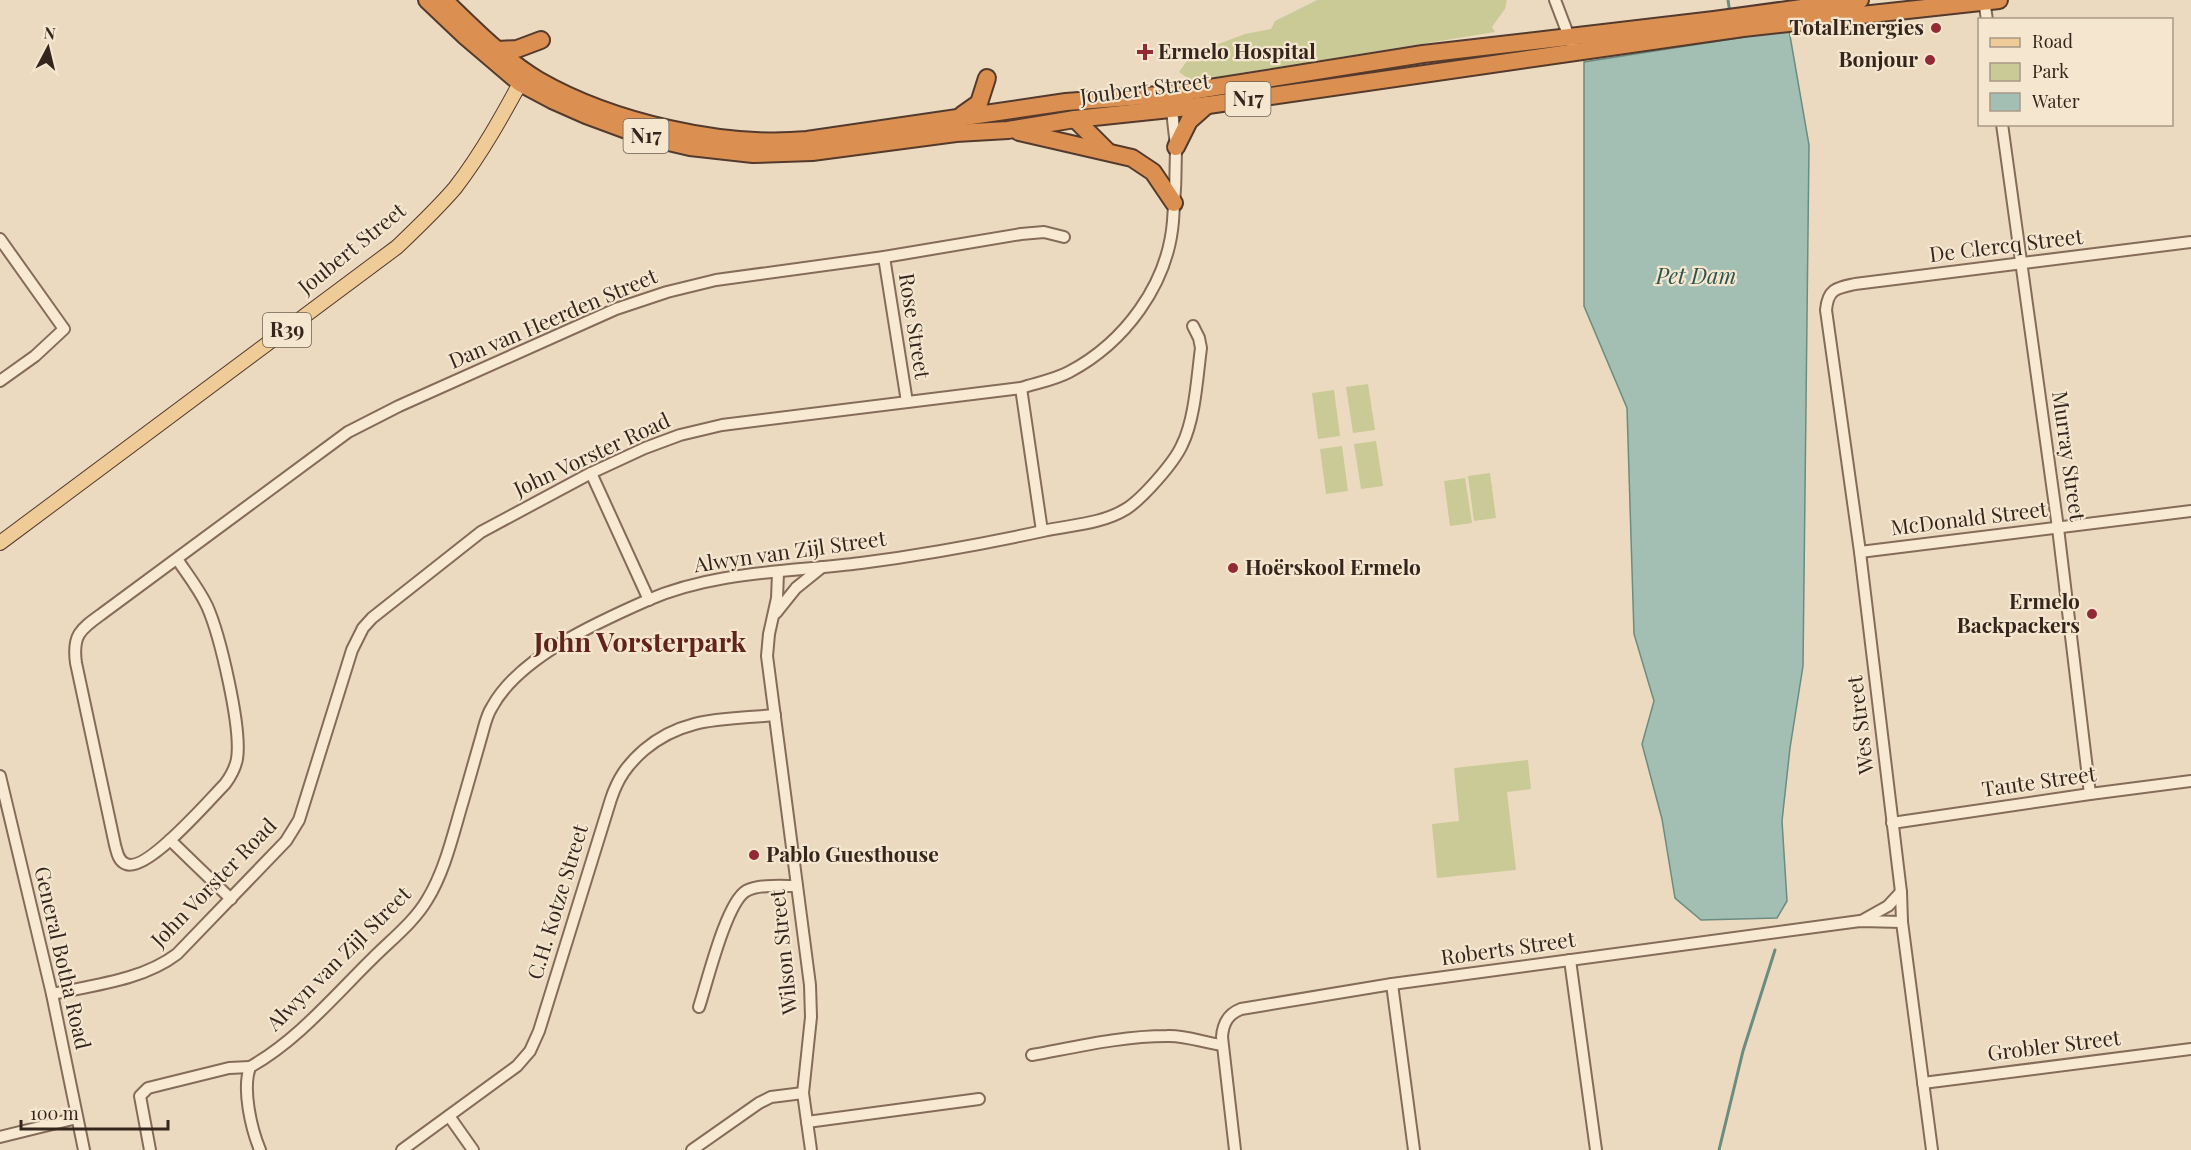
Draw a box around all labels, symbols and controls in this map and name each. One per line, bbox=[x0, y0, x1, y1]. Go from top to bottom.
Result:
place label: TotalEnergies bbox=[1789, 12, 1924, 40]
north arrow bbox=[18, 18, 78, 78]
legend bbox=[1978, 18, 2173, 126]
text: N bbox=[43, 21, 57, 44]
marker: TotalEnergies bbox=[1929, 21, 1943, 35]
text: Road bbox=[2032, 29, 2073, 53]
place label: Ermelo Hospital bbox=[1158, 36, 1316, 64]
marker: Ermelo Hospital bbox=[1136, 43, 1154, 61]
place label: Bonjour bbox=[1838, 44, 1918, 72]
marker: Bonjour bbox=[1923, 53, 1937, 67]
text: Park bbox=[2032, 59, 2069, 83]
street label: Joubert Street bbox=[1077, 65, 1212, 109]
road number: N17 bbox=[1226, 82, 1270, 116]
text: Water bbox=[2031, 89, 2080, 113]
road number: N17 bbox=[624, 119, 668, 153]
street label: Joubert Street bbox=[290, 195, 411, 300]
street label: De Clercq Street bbox=[1927, 221, 2085, 267]
street label: Dan van Heerden Street bbox=[444, 260, 661, 374]
water label: Pet Dam bbox=[1655, 260, 1736, 290]
street label: Rose Street bbox=[894, 271, 938, 381]
road number: R39 bbox=[263, 313, 311, 347]
street label: Murray Street bbox=[2047, 389, 2093, 523]
street label: John Vorster Road bbox=[508, 405, 674, 502]
street label: McDonald Street bbox=[1889, 493, 2049, 541]
street label: Alwyn van Zijl Street bbox=[691, 523, 888, 577]
place label: Hoërskool Ermelo bbox=[1245, 552, 1421, 580]
marker: Hoërskool Ermelo bbox=[1226, 561, 1240, 575]
place label: Ermelo Backpackers bbox=[1957, 586, 2080, 638]
marker: Ermelo Backpackers bbox=[2085, 607, 2099, 621]
district label: John Vorsterpark bbox=[533, 623, 746, 659]
street label: Wes Street bbox=[1839, 674, 1879, 777]
street label: Taute Street bbox=[1980, 758, 2098, 802]
street label: John Vorster Road bbox=[143, 811, 281, 953]
street label: C.H. Kotze Street bbox=[519, 820, 593, 983]
place label: Pablo Guesthouse bbox=[766, 839, 939, 867]
marker: Pablo Guesthouse bbox=[747, 848, 761, 862]
street label: General Botha Road bbox=[29, 863, 99, 1052]
street label: Alwyn van Zijl Street bbox=[259, 879, 416, 1037]
street label: Wilson Street bbox=[761, 888, 803, 1017]
street label: Roberts Street bbox=[1439, 924, 1577, 970]
street label: Grobler Street bbox=[1986, 1022, 2122, 1066]
scale bar bbox=[21, 1093, 168, 1131]
text: 100 m bbox=[30, 1101, 79, 1125]

